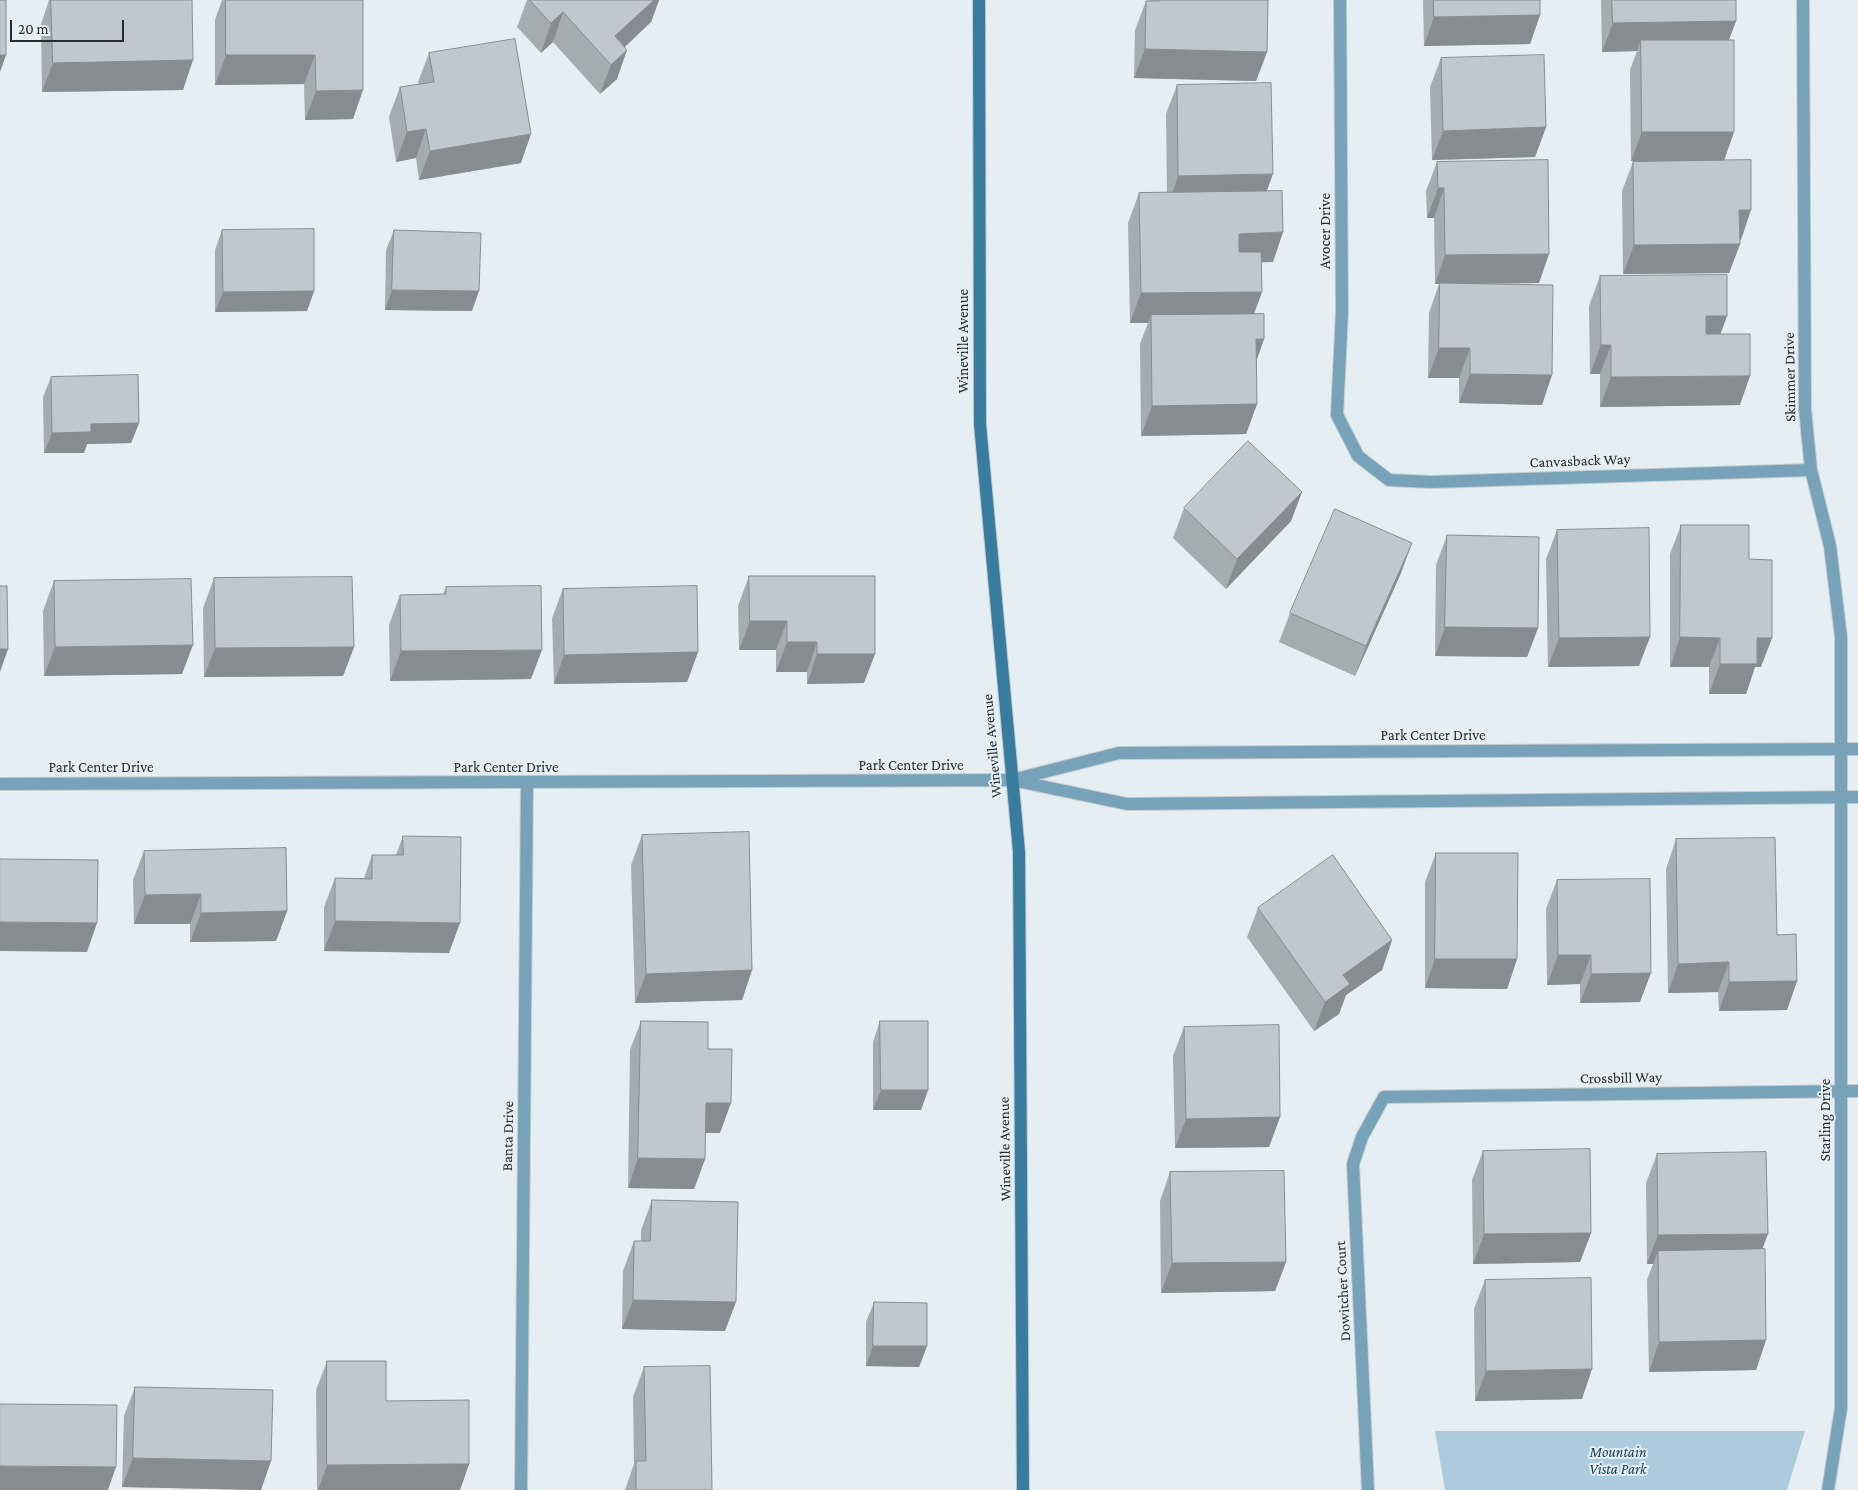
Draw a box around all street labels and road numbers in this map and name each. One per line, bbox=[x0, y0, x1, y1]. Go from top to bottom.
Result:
street label: Avocer Drive bbox=[1316, 193, 1334, 269]
street label: Wineville Avenue bbox=[954, 289, 972, 393]
street label: Skimmer Drive bbox=[1780, 332, 1800, 422]
street label: Canvasback Way bbox=[1529, 450, 1631, 472]
street label: Wineville Avenue bbox=[978, 693, 1006, 799]
street label: Park Center Drive bbox=[1380, 726, 1486, 744]
street label: Park Center Drive bbox=[858, 756, 964, 774]
street label: Park Center Drive bbox=[48, 758, 154, 776]
street label: Park Center Drive bbox=[453, 758, 559, 776]
street label: Crossbill Way bbox=[1580, 1068, 1662, 1088]
street label: Starling Drive bbox=[1816, 1079, 1834, 1161]
street label: Wineville Avenue bbox=[995, 1097, 1015, 1201]
street label: Banta Drive bbox=[498, 1101, 518, 1171]
street label: Dowitcher Court bbox=[1331, 1240, 1355, 1342]

